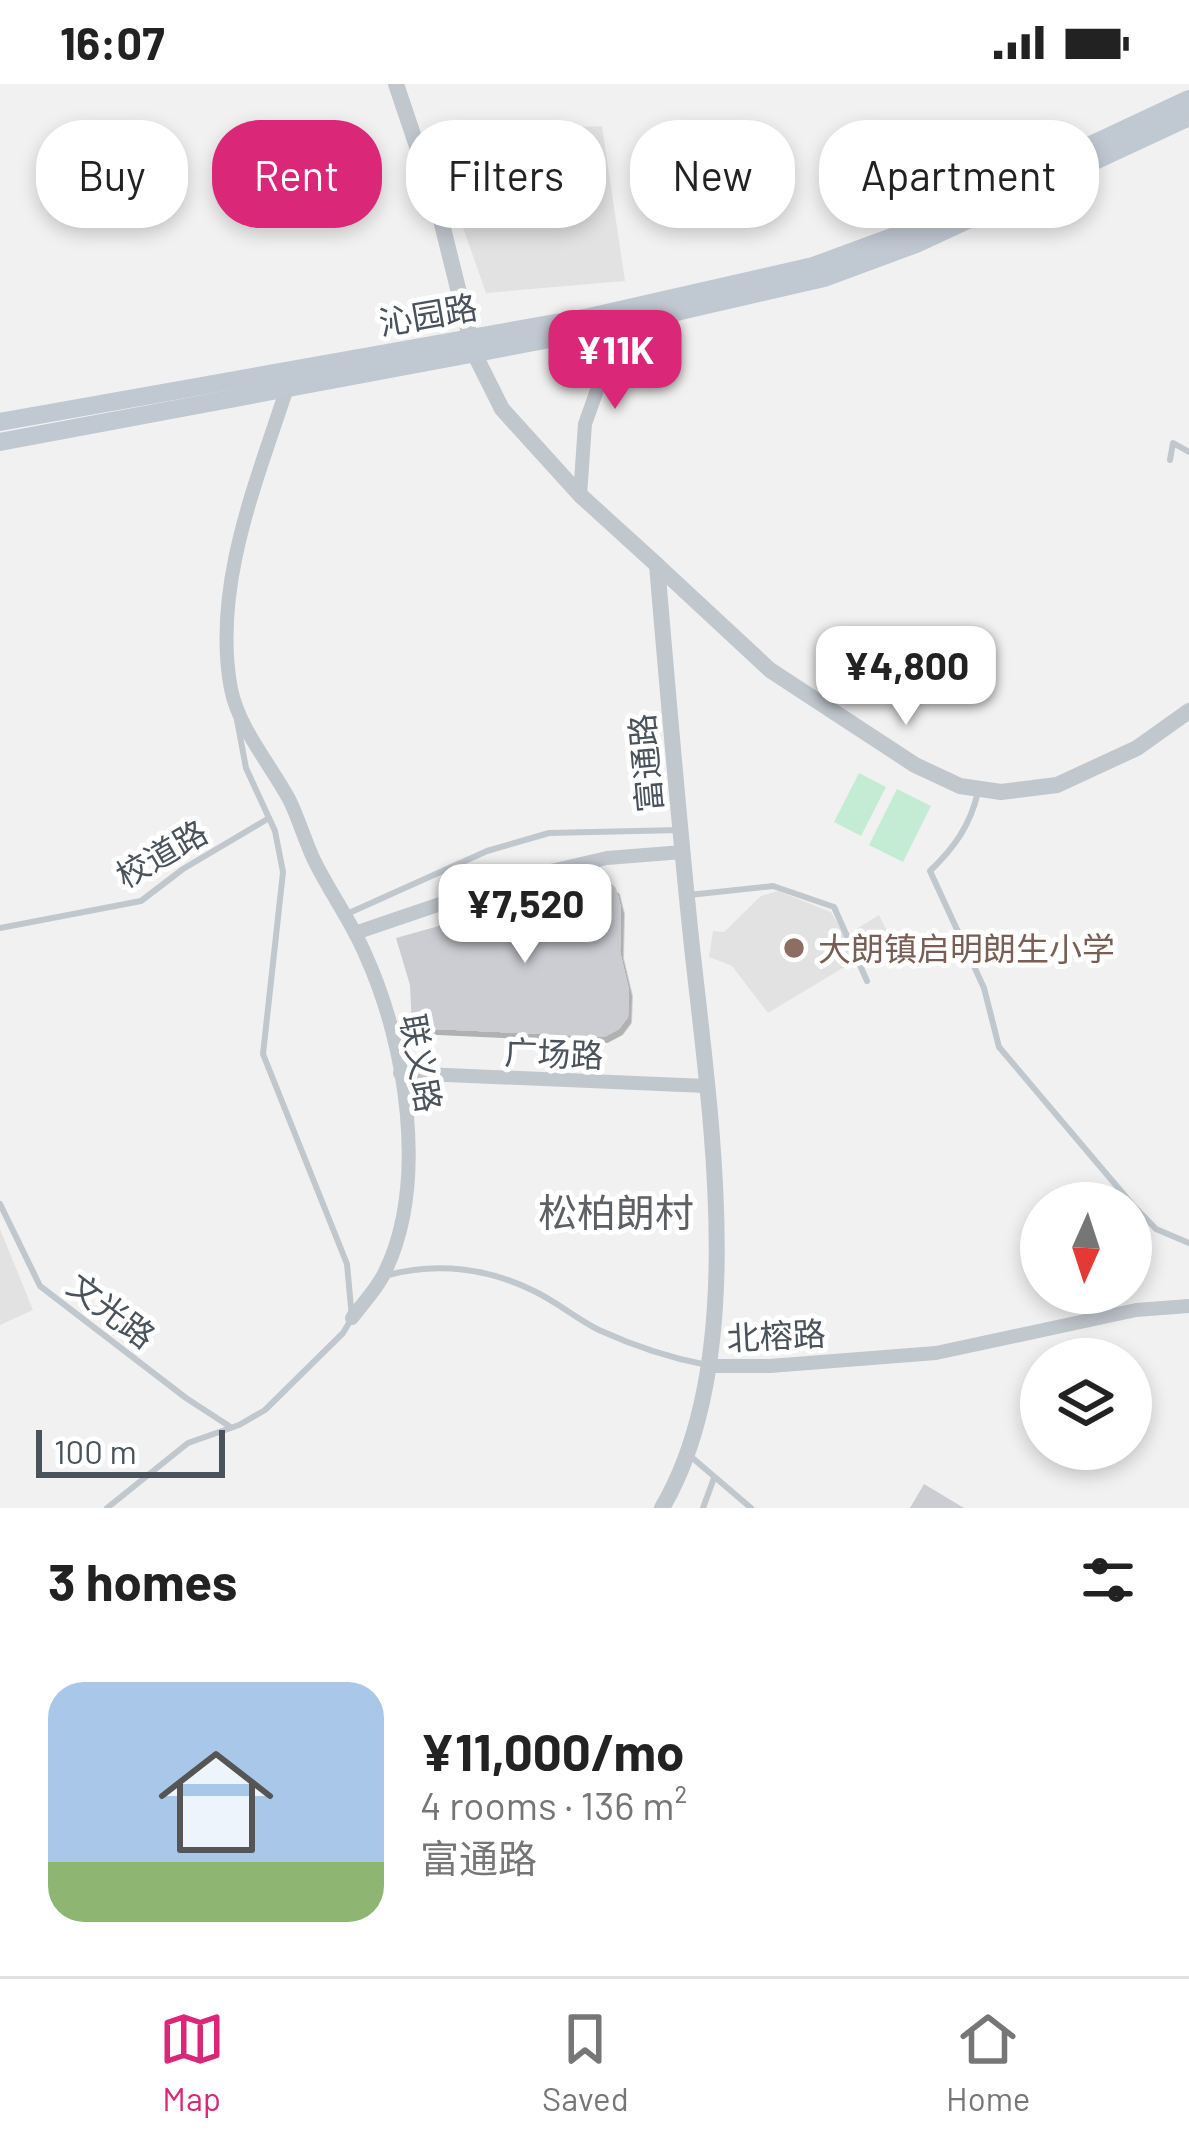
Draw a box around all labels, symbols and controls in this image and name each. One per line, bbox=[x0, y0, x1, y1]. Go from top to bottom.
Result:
text: 16:07 bbox=[60, 15, 164, 69]
chip: Buy bbox=[36, 120, 188, 228]
chip: Rent bbox=[212, 120, 382, 228]
chip: Filters bbox=[406, 120, 606, 228]
chip: New bbox=[630, 120, 795, 228]
chip: Apartment bbox=[819, 120, 1099, 228]
street label: 沁园路 bbox=[376, 286, 480, 342]
pin: ¥11K bbox=[544, 310, 686, 412]
text: ¥11K bbox=[575, 325, 655, 372]
pin: ¥4,800 bbox=[808, 626, 1004, 728]
text: ¥4,800 bbox=[843, 641, 969, 688]
street label: 富通路 bbox=[621, 712, 669, 814]
street label: 校道路 bbox=[108, 811, 214, 895]
pin: ¥7,520 bbox=[427, 864, 623, 966]
text: ¥7,520 bbox=[466, 879, 584, 926]
place label: 大朗镇启明朗生小学 bbox=[818, 928, 1115, 968]
marker: 大朗镇启明朗生小学 bbox=[781, 935, 807, 961]
street label: 联义路 bbox=[394, 1011, 450, 1115]
street label: 广场路 bbox=[504, 1031, 604, 1075]
north arrow bbox=[1020, 1182, 1152, 1314]
map controls bbox=[1020, 1182, 1152, 1470]
district label: 松柏朗村 bbox=[538, 1188, 694, 1235]
street label: 文光路 bbox=[60, 1264, 164, 1356]
street label: 北榕路 bbox=[726, 1312, 826, 1358]
button: layers bbox=[1020, 1338, 1152, 1470]
scale bar bbox=[36, 1424, 225, 1477]
text: 100 m bbox=[54, 1431, 137, 1471]
icon: filters bbox=[1075, 1547, 1141, 1613]
text: 3 homes bbox=[48, 1550, 237, 1611]
text: ¥11,000/mo bbox=[420, 1720, 684, 1781]
icon: home bbox=[144, 1730, 288, 1874]
text: 4 rooms · 136 m² bbox=[420, 1781, 687, 1828]
text: 富通路 bbox=[420, 1834, 537, 1881]
tab: Map bbox=[159, 2006, 225, 2118]
tab: Saved bbox=[542, 2006, 629, 2118]
tab: Home bbox=[946, 2006, 1030, 2118]

